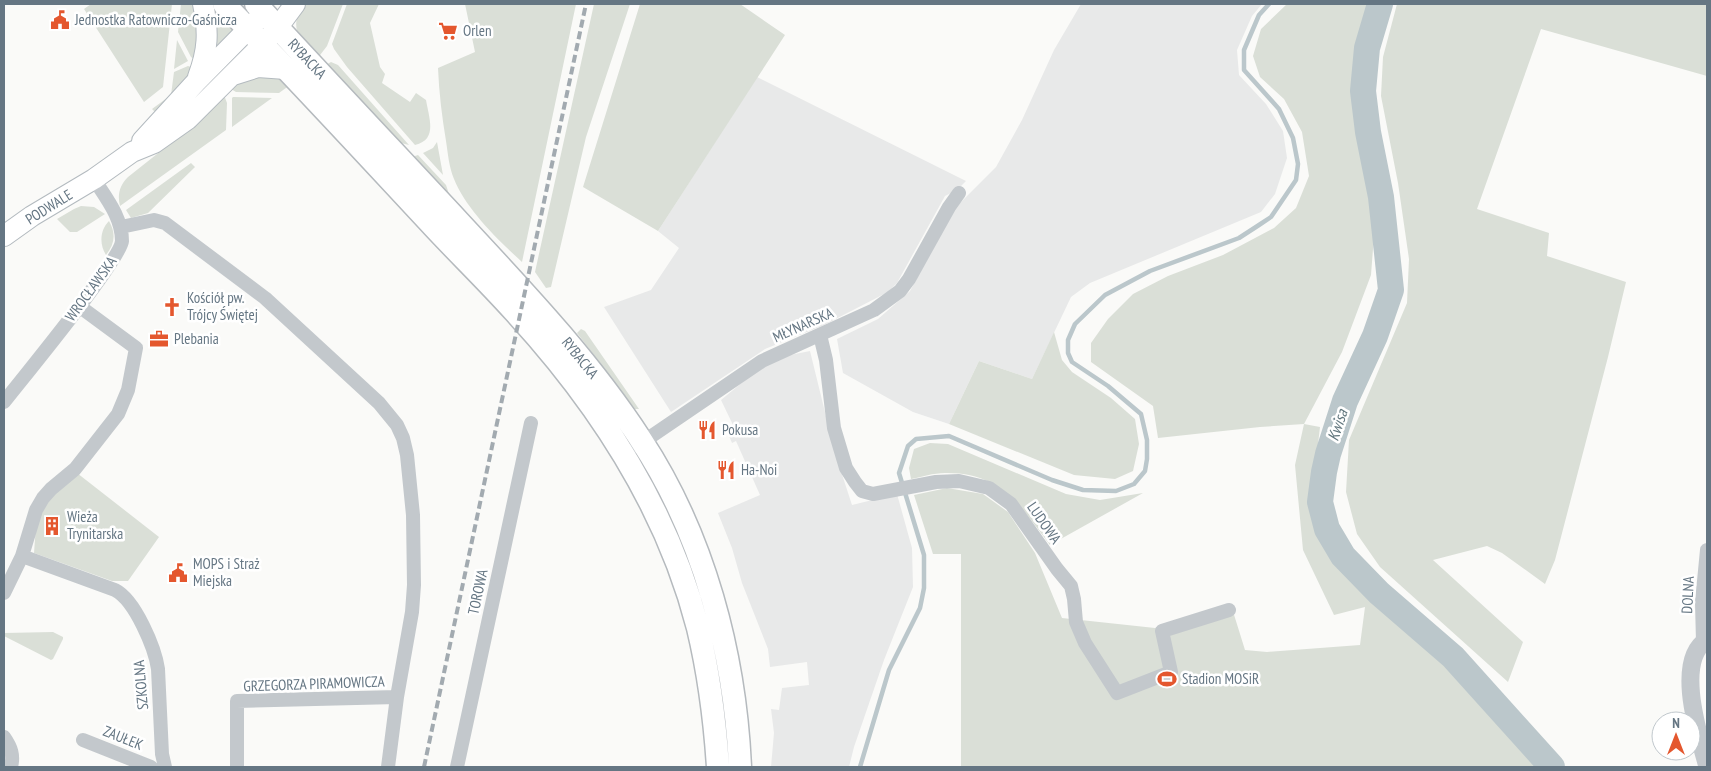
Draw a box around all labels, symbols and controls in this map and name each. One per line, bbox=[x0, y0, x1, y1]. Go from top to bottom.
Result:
public building icon: Jednostka Ratowniczo-Gaśnicza bbox=[49, 9, 71, 31]
place label: Jednostka Ratowniczo-Gaśnicza bbox=[74, 10, 237, 29]
supermarket icon: Orlen bbox=[437, 20, 459, 42]
place label: Orlen bbox=[463, 21, 492, 40]
street label: RYBACKA bbox=[284, 35, 331, 83]
street label: PODWALE bbox=[22, 185, 76, 228]
street label: WROCŁAWSKA bbox=[61, 252, 121, 325]
place label: Kościół pw. Trójcy Świętej bbox=[187, 288, 258, 324]
church icon: Kościół pw. Trójcy Świętej bbox=[161, 296, 183, 318]
street label: MŁYNARSKA bbox=[770, 302, 837, 346]
office icon: Plebania bbox=[148, 328, 170, 350]
place label: Plebania bbox=[174, 329, 219, 348]
street label: RYBACKA bbox=[558, 333, 604, 383]
water label: Kwisa bbox=[1323, 405, 1352, 443]
restaurant icon: Pokusa bbox=[696, 419, 718, 441]
place label: Pokusa bbox=[722, 420, 758, 439]
restaurant icon: Ha-Noi bbox=[715, 459, 737, 481]
place label: Ha-Noi bbox=[741, 460, 777, 479]
street label: LUDOWA bbox=[1023, 498, 1066, 548]
place label: Wieża Trynitarska bbox=[67, 507, 123, 543]
building icon: Wieża Trynitarska bbox=[41, 515, 63, 537]
place label: MOPS i Straż Miejska bbox=[193, 554, 260, 590]
public building icon: MOPS i Straż Miejska bbox=[167, 562, 189, 584]
street label: TOROWA bbox=[463, 567, 492, 616]
street label: DOLNA bbox=[1677, 575, 1698, 614]
street label: SZKOLNA bbox=[129, 659, 152, 711]
sports icon: Stadion MOSiR bbox=[1156, 668, 1178, 690]
place label: Stadion MOSiR bbox=[1182, 669, 1259, 688]
street label: GRZEGORZA PIRAMOWICZA bbox=[243, 672, 386, 695]
north arrow bbox=[1651, 711, 1701, 761]
text: N bbox=[1672, 714, 1680, 732]
street label: ZAUŁEK bbox=[100, 721, 146, 754]

